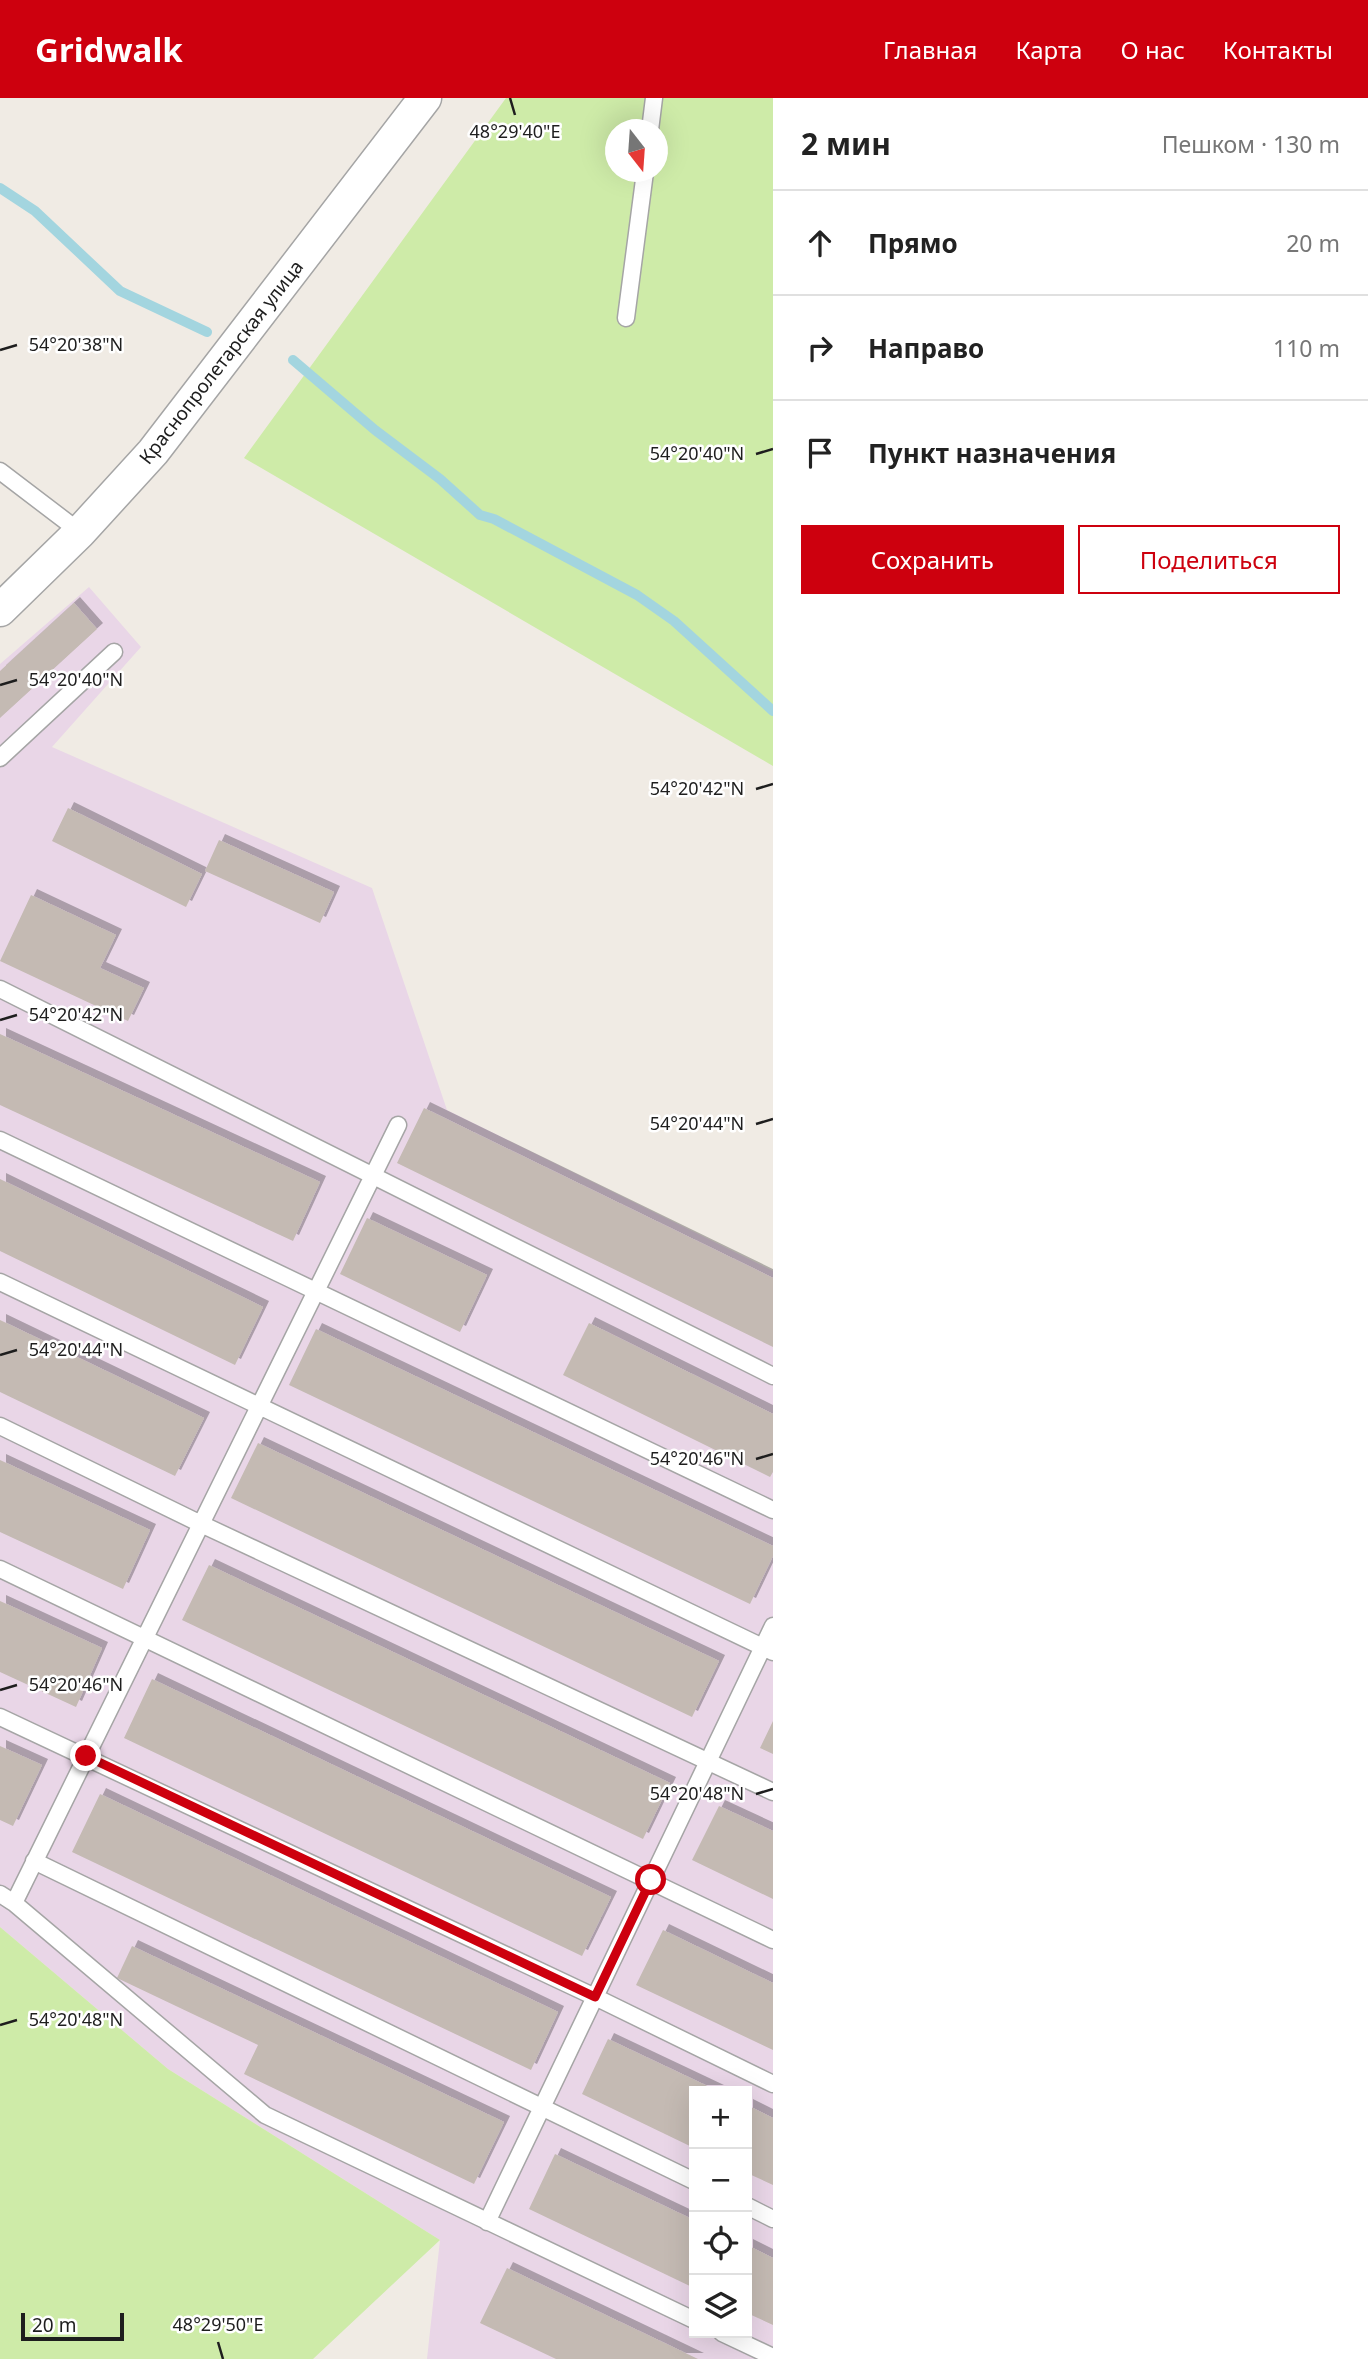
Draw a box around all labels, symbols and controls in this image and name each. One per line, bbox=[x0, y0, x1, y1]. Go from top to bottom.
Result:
text: Gridwalk bbox=[35, 27, 183, 72]
text: Главная bbox=[883, 33, 977, 66]
text: Карта bbox=[1015, 33, 1082, 66]
text: О нас bbox=[1120, 33, 1185, 66]
text: Контакты bbox=[1223, 33, 1333, 66]
text: 48°29'40"E bbox=[470, 119, 560, 143]
north arrow bbox=[605, 119, 668, 182]
text: 2 мин bbox=[801, 123, 891, 164]
text: Пешком · 130 m bbox=[1162, 128, 1340, 160]
icon: ahead bbox=[801, 224, 839, 262]
text: Прямо bbox=[868, 225, 958, 261]
text: 20 m bbox=[1286, 227, 1340, 259]
street label: Краснопролетарская улица bbox=[133, 255, 309, 469]
icon: right bbox=[801, 329, 839, 367]
text: Направо bbox=[868, 330, 984, 366]
text: 54°20'38"N bbox=[29, 332, 123, 356]
text: 110 m bbox=[1273, 332, 1340, 364]
icon: arrive bbox=[801, 434, 839, 472]
text: Пункт назначения bbox=[868, 435, 1116, 471]
text: 54°20'40"N bbox=[650, 441, 744, 465]
button: Сохранить bbox=[801, 525, 1064, 594]
button: Поделиться bbox=[1078, 525, 1340, 594]
text: 54°20'40"N bbox=[29, 667, 123, 691]
text: 54°20'42"N bbox=[650, 776, 744, 800]
text: 54°20'42"N bbox=[29, 1002, 123, 1026]
text: 54°20'44"N bbox=[650, 1111, 744, 1135]
text: 54°20'44"N bbox=[29, 1337, 123, 1361]
text: 54°20'46"N bbox=[650, 1446, 744, 1470]
text: 54°20'46"N bbox=[29, 1672, 123, 1696]
route end bbox=[70, 1740, 101, 1771]
text: 54°20'48"N bbox=[650, 1781, 744, 1805]
route start bbox=[635, 1864, 666, 1895]
text: 54°20'48"N bbox=[29, 2007, 123, 2031]
map controls bbox=[689, 2086, 752, 2338]
button: + bbox=[689, 2086, 752, 2149]
button: − bbox=[689, 2149, 752, 2212]
button: locate bbox=[689, 2212, 752, 2275]
button: layers bbox=[689, 2275, 752, 2338]
scale bar bbox=[21, 2310, 124, 2342]
text: 20 m bbox=[32, 2312, 76, 2338]
text: 48°29'50"E bbox=[173, 2312, 263, 2336]

